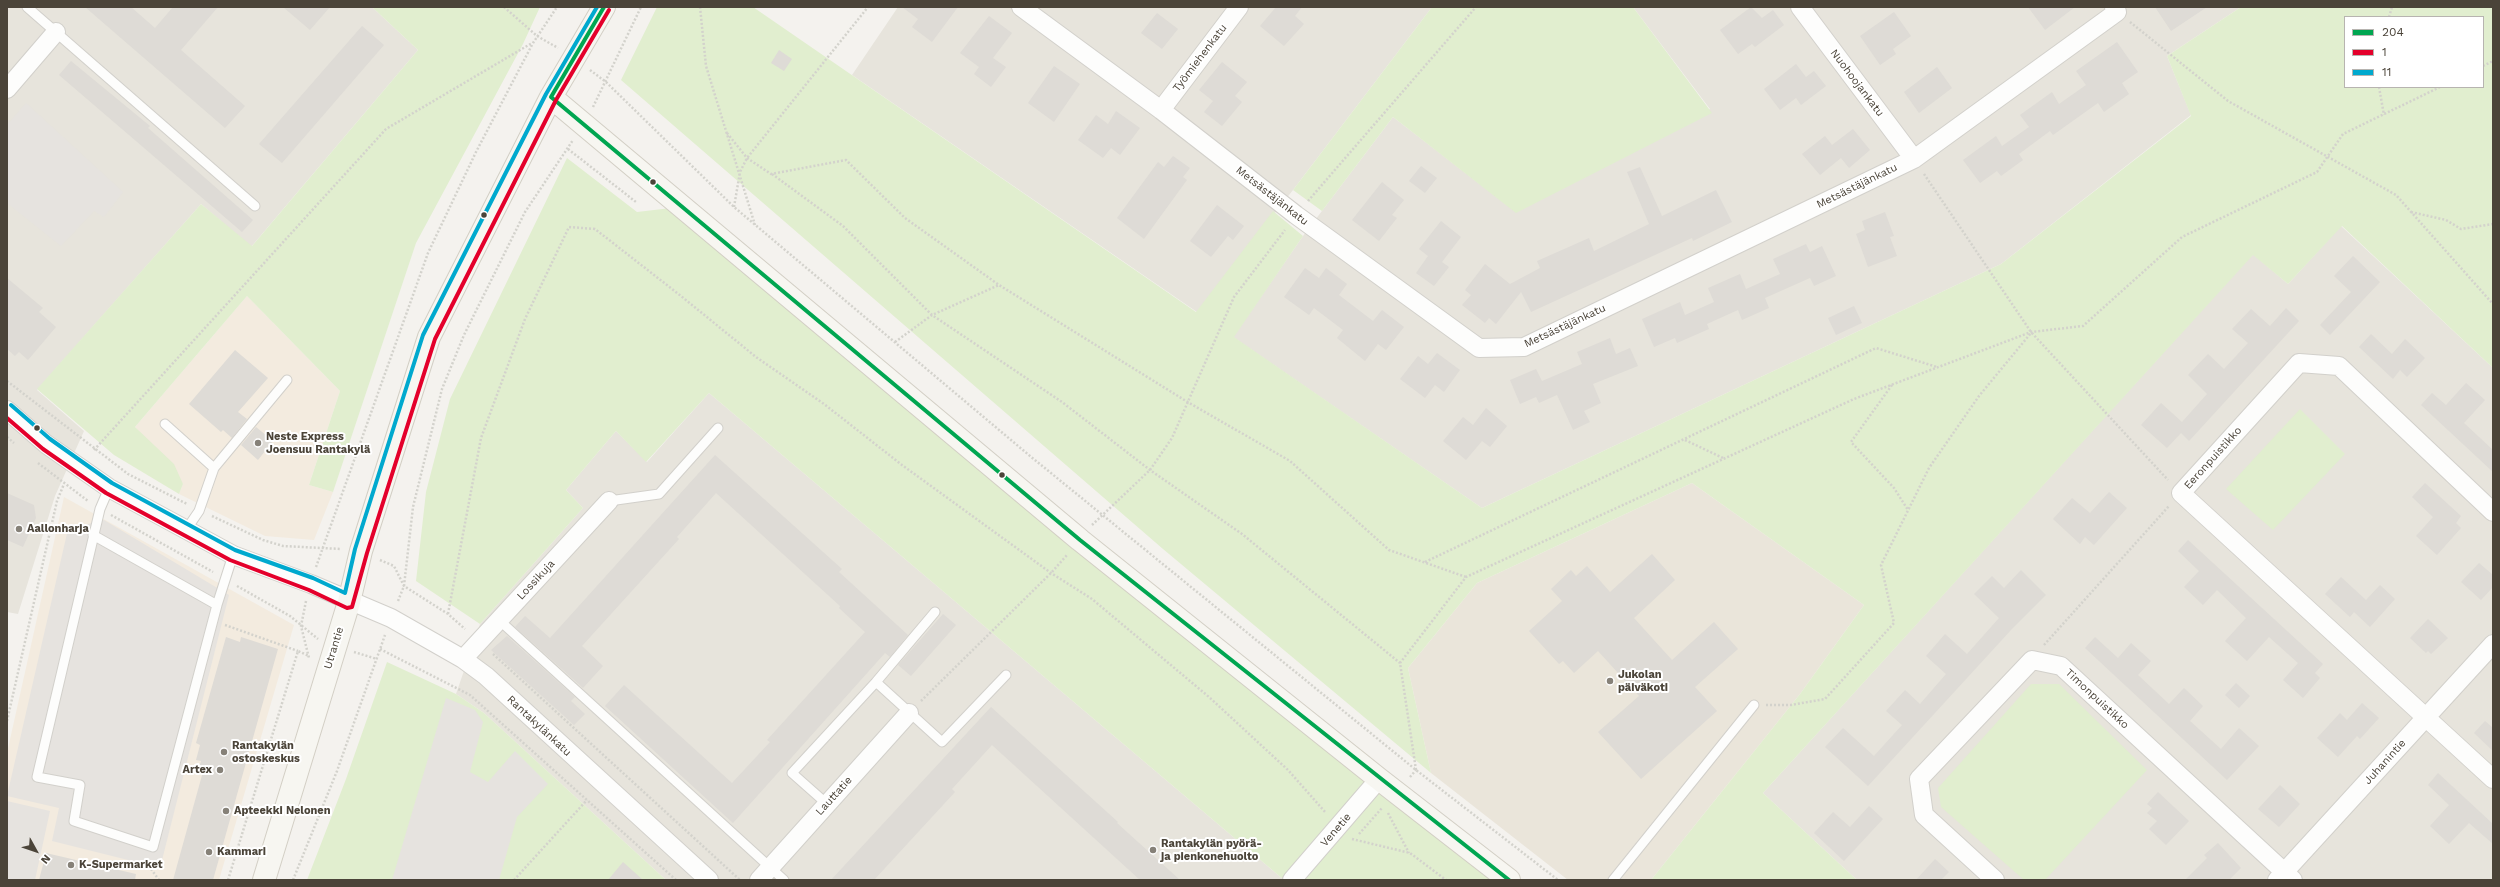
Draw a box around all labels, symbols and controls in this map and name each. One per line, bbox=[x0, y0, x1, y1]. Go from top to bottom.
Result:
legend bbox=[2344, 16, 2484, 88]
street label: Työmiehenkatu bbox=[1170, 22, 1230, 94]
text: 204 bbox=[2382, 25, 2404, 39]
text: 1 bbox=[2382, 45, 2387, 59]
street label: Nuohoojankatu bbox=[1827, 47, 1887, 119]
text: 11 bbox=[2382, 65, 2391, 79]
street label: Metsästäjänkatu bbox=[1814, 161, 1900, 211]
street label: Metsästäjänkatu bbox=[1233, 164, 1311, 228]
unlabelled marker bbox=[648, 177, 658, 187]
unlabelled marker bbox=[479, 210, 489, 220]
street label: Metsästäjänkatu bbox=[1522, 301, 1608, 351]
unlabelled marker bbox=[32, 423, 42, 433]
street label: Eeronpuistikko bbox=[2181, 424, 2245, 492]
place label: Neste Express Joensuu Rantakylä bbox=[266, 430, 370, 456]
marker: Neste Express Joensuu Rantakylä bbox=[253, 438, 263, 448]
unlabelled marker bbox=[997, 470, 1007, 480]
place label: Aallonharja bbox=[27, 522, 89, 536]
marker: Aallonharja bbox=[14, 524, 24, 534]
street label: Lossikuja bbox=[514, 557, 558, 603]
street label: Utrantie bbox=[321, 625, 347, 671]
street label: Timonpuistikko bbox=[2062, 666, 2132, 732]
place label: Jukolan päiväkoti bbox=[1618, 668, 1668, 694]
marker: Jukolan päiväkoti bbox=[1605, 676, 1615, 686]
street label: Rantakylänkatu bbox=[504, 693, 574, 759]
street label: Juhanintie bbox=[2361, 737, 2409, 787]
place label: Rantakylän ostoskeskus bbox=[232, 739, 300, 765]
marker: Rantakylän ostoskeskus bbox=[219, 747, 229, 757]
place label: Artex bbox=[183, 763, 212, 777]
marker: Artex bbox=[215, 765, 225, 775]
street label: Lauttatie bbox=[813, 774, 855, 818]
place label: Apteekki Nelonen bbox=[234, 804, 331, 818]
marker: Apteekki Nelonen bbox=[221, 806, 231, 816]
street label: Venetie bbox=[1318, 811, 1354, 849]
north arrow bbox=[16, 831, 56, 871]
place label: Rantakylän pyörä- ja pienkonehuolto bbox=[1161, 837, 1262, 863]
place label: Kammari bbox=[217, 845, 266, 859]
marker: Rantakylän pyörä- ja pienkonehuolto bbox=[1148, 845, 1158, 855]
marker: Kammari bbox=[204, 847, 214, 857]
text: N bbox=[38, 852, 53, 866]
place label: K-Supermarket bbox=[79, 858, 163, 872]
marker: K-Supermarket bbox=[66, 860, 76, 870]

